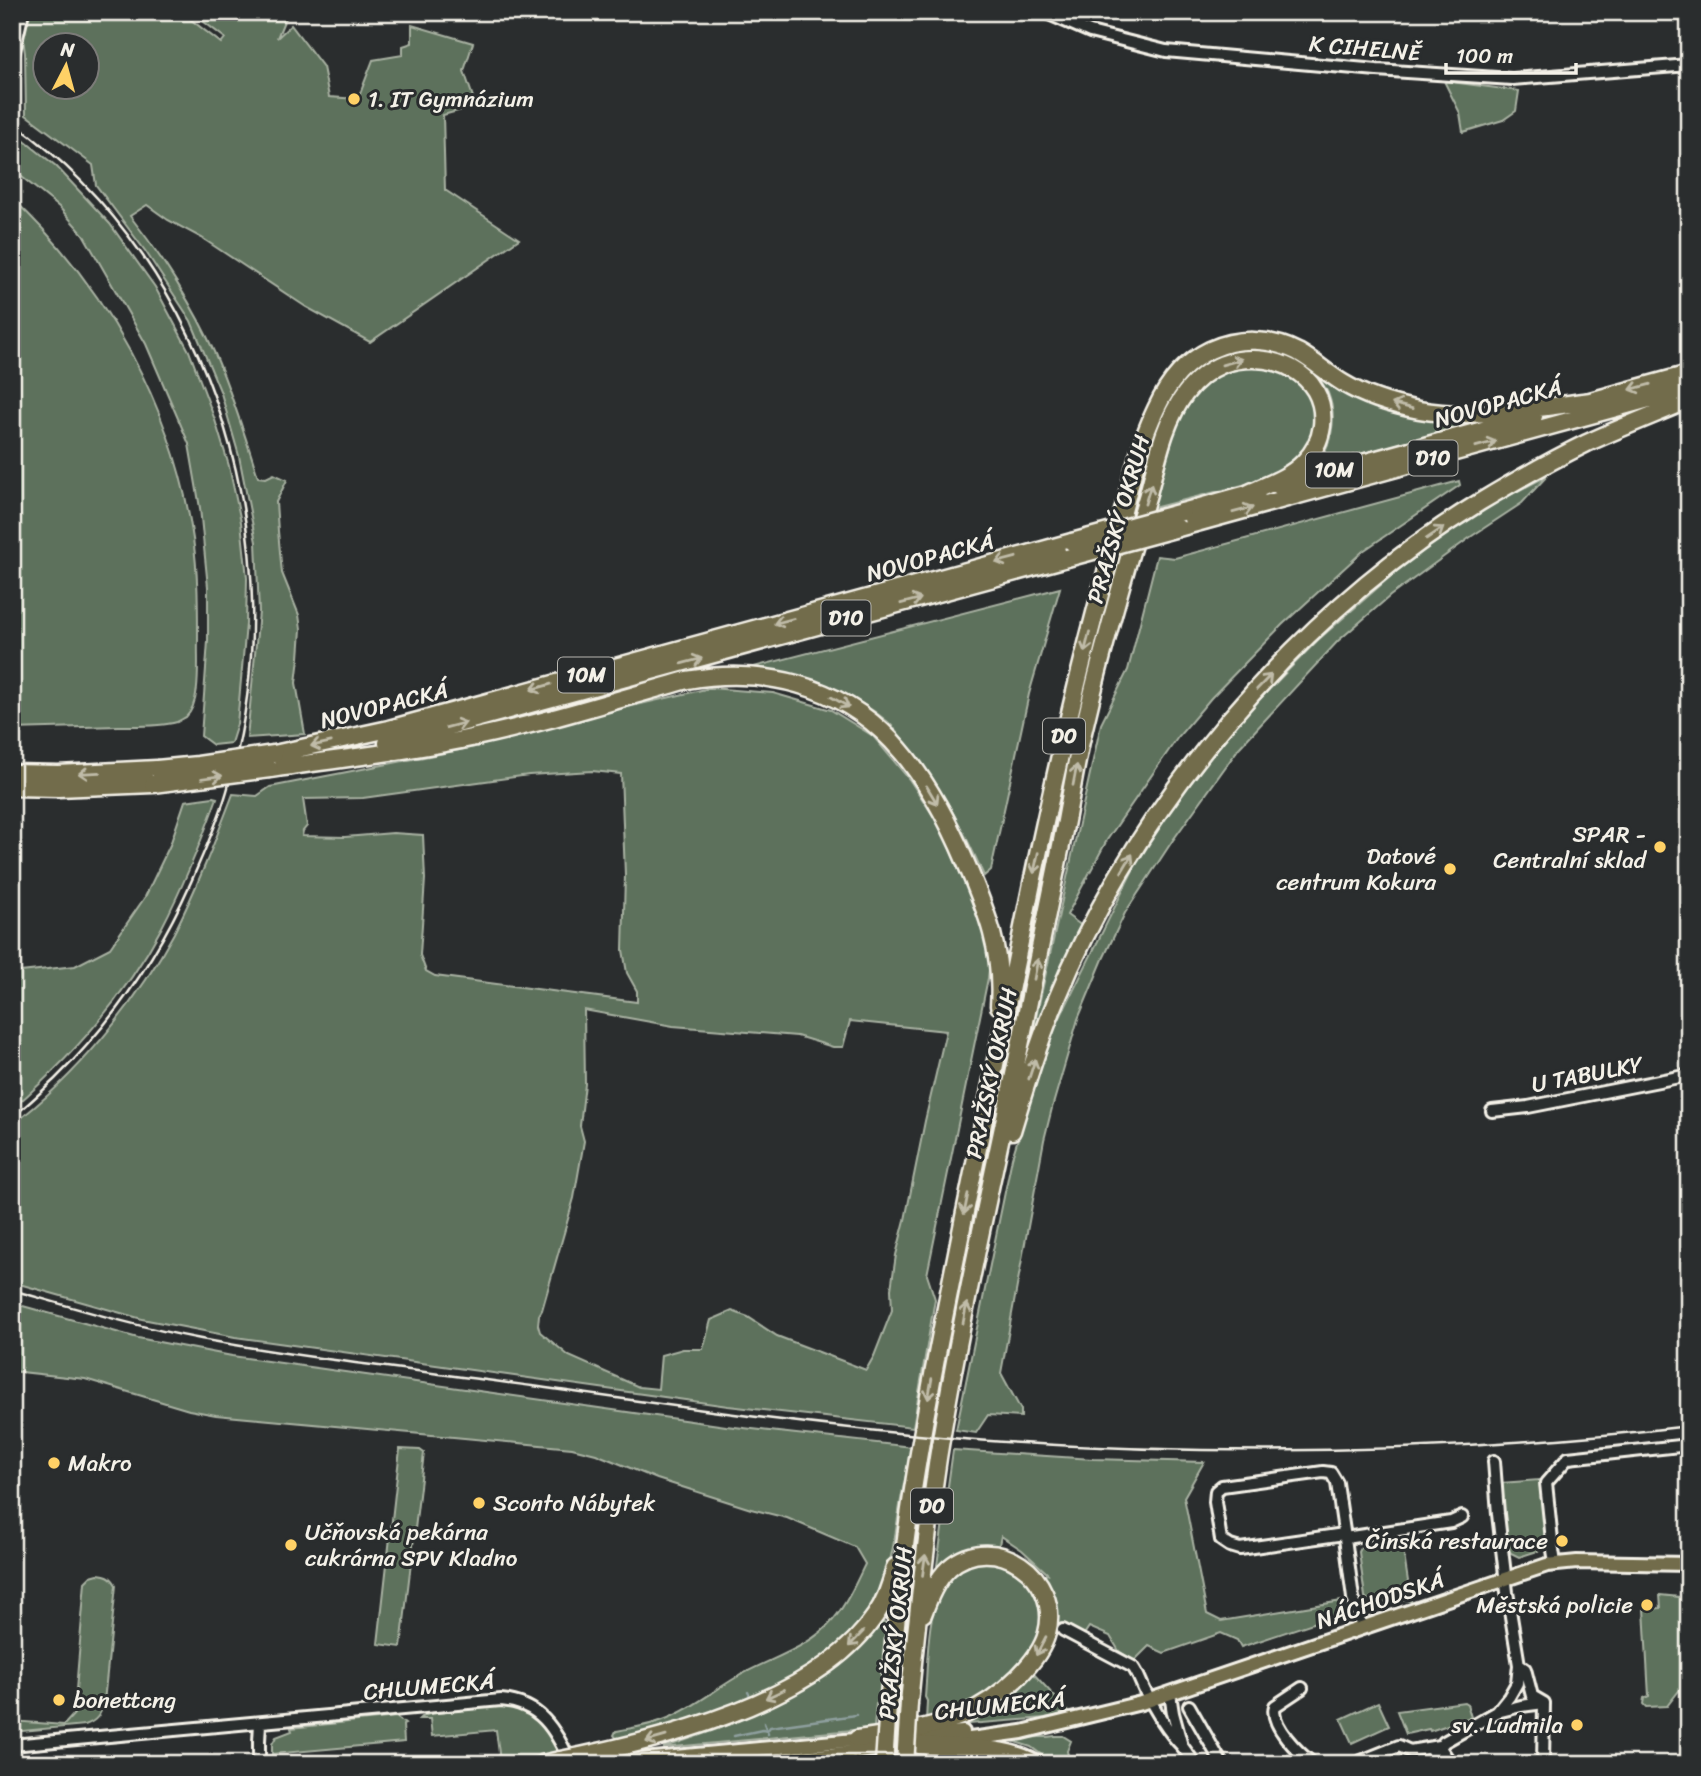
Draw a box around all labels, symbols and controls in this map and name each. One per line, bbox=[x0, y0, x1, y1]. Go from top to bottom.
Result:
street label: K CIHELNĚ bbox=[1307, 23, 1424, 74]
north arrow bbox=[32, 32, 102, 102]
text: N bbox=[58, 32, 77, 67]
scale bar bbox=[1446, 32, 1575, 76]
text: 100 m bbox=[1456, 37, 1513, 75]
place label: 1. IT Gymnázium bbox=[368, 79, 534, 120]
marker: 1. IT Gymnázium bbox=[346, 91, 362, 107]
one-way arrow bbox=[1220, 355, 1242, 368]
street label: NOVOPACKÁ bbox=[1430, 366, 1569, 440]
one-way arrow bbox=[1629, 382, 1651, 395]
one-way arrow bbox=[1391, 399, 1414, 412]
street label: PRAŽSKÝ OKRUH bbox=[1075, 429, 1162, 608]
one-way arrow bbox=[1475, 437, 1497, 450]
road number: D10 bbox=[1408, 440, 1458, 476]
road number: 10M bbox=[1306, 452, 1362, 488]
one-way arrow bbox=[1142, 483, 1155, 505]
one-way arrow bbox=[1232, 503, 1254, 516]
street label: NOVOPACKÁ bbox=[862, 520, 1001, 594]
one-way arrow bbox=[1425, 526, 1444, 540]
one-way arrow bbox=[995, 555, 1017, 568]
one-way arrow bbox=[900, 593, 922, 606]
road number: D10 bbox=[822, 600, 870, 636]
one-way arrow bbox=[774, 615, 796, 628]
one-way arrow bbox=[1080, 630, 1093, 653]
one-way arrow bbox=[680, 653, 702, 666]
road number: 10M bbox=[558, 658, 614, 692]
street label: NOVOPACKÁ bbox=[316, 669, 455, 741]
one-way arrow bbox=[1255, 673, 1272, 690]
one-way arrow bbox=[531, 682, 553, 695]
one-way arrow bbox=[830, 695, 850, 709]
one-way arrow bbox=[444, 718, 467, 731]
road number: D0 bbox=[1043, 718, 1085, 754]
one-way arrow bbox=[310, 738, 333, 752]
one-way arrow bbox=[1068, 764, 1082, 787]
one-way arrow bbox=[78, 766, 101, 779]
one-way arrow bbox=[200, 770, 223, 783]
one-way arrow bbox=[925, 785, 939, 805]
place label: SPAR - Centralní sklad bbox=[1493, 814, 1648, 881]
place label: Datové centrum Kokura bbox=[1276, 836, 1436, 903]
marker: SPAR - Centralní sklad bbox=[1652, 839, 1668, 855]
one-way arrow bbox=[1029, 851, 1043, 874]
one-way arrow bbox=[1120, 853, 1134, 873]
marker: Datové centrum Kokura bbox=[1442, 861, 1458, 877]
one-way arrow bbox=[1030, 958, 1043, 981]
street label: PRAŽSKÝ OKRUH bbox=[953, 983, 1030, 1162]
street label: U TABULKY bbox=[1528, 1043, 1648, 1105]
one-way arrow bbox=[1026, 1058, 1039, 1080]
one-way arrow bbox=[959, 1192, 973, 1215]
one-way arrow bbox=[958, 1302, 972, 1325]
one-way arrow bbox=[923, 1377, 936, 1400]
place label: Makro bbox=[68, 1443, 132, 1484]
marker: Makro bbox=[46, 1455, 62, 1471]
place label: Sconto Nábytek bbox=[493, 1483, 656, 1524]
road number: D0 bbox=[911, 1488, 953, 1524]
marker: Sconto Nábytek bbox=[471, 1495, 487, 1511]
place label: Učňovská pekárna cukrárna SPV Kladno bbox=[305, 1512, 518, 1579]
place label: Čínská restaurace bbox=[1365, 1521, 1548, 1562]
marker: Čínská restaurace bbox=[1554, 1533, 1570, 1549]
marker: Učňovská pekárna cukrárna SPV Kladno bbox=[283, 1537, 299, 1553]
street label: PRAŽSKÝ OKRUH bbox=[866, 1544, 925, 1722]
one-way arrow bbox=[917, 1554, 930, 1577]
street label: NÁCHODSKÁ bbox=[1310, 1558, 1453, 1642]
place label: Městská policie bbox=[1476, 1585, 1633, 1626]
marker: Městská policie bbox=[1639, 1597, 1655, 1613]
one-way arrow bbox=[847, 1630, 864, 1647]
one-way arrow bbox=[1033, 1635, 1047, 1656]
street label: CHLUMECKÁ bbox=[362, 1660, 499, 1713]
street label: CHLUMECKÁ bbox=[933, 1678, 1070, 1733]
place label: bonettcng bbox=[73, 1680, 176, 1721]
one-way arrow bbox=[765, 1688, 786, 1701]
marker: bonettcng bbox=[51, 1692, 67, 1708]
place label: sv. Ludmila bbox=[1451, 1705, 1563, 1746]
marker: sv. Ludmila bbox=[1569, 1717, 1585, 1733]
one-way arrow bbox=[646, 1733, 668, 1746]

